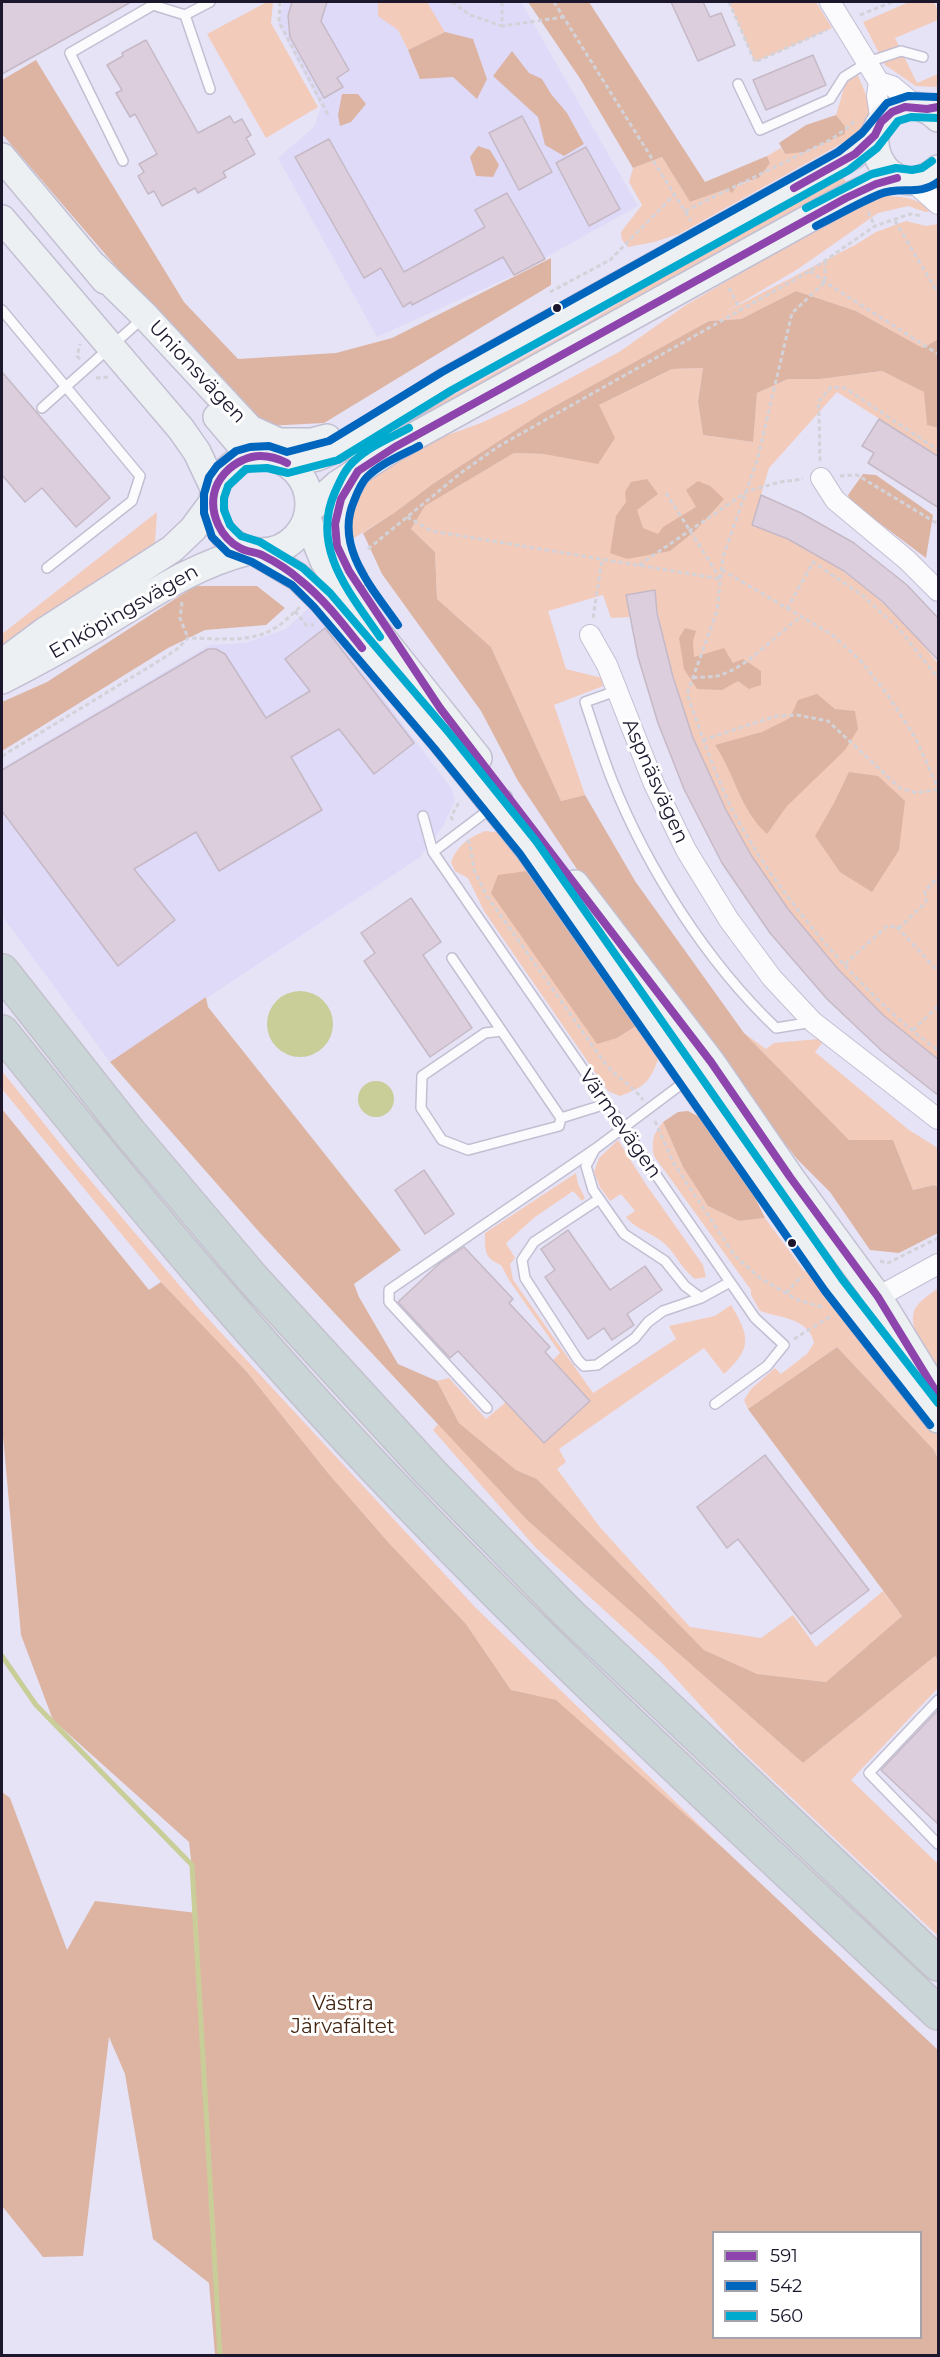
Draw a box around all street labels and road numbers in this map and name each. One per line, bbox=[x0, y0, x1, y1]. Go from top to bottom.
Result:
street label: Unionsvägen bbox=[143, 316, 251, 428]
street label: Enköpingsvägen bbox=[45, 560, 203, 664]
street label: Aspnäsvägen bbox=[617, 715, 693, 847]
street label: Värmevägen bbox=[574, 1065, 666, 1183]

